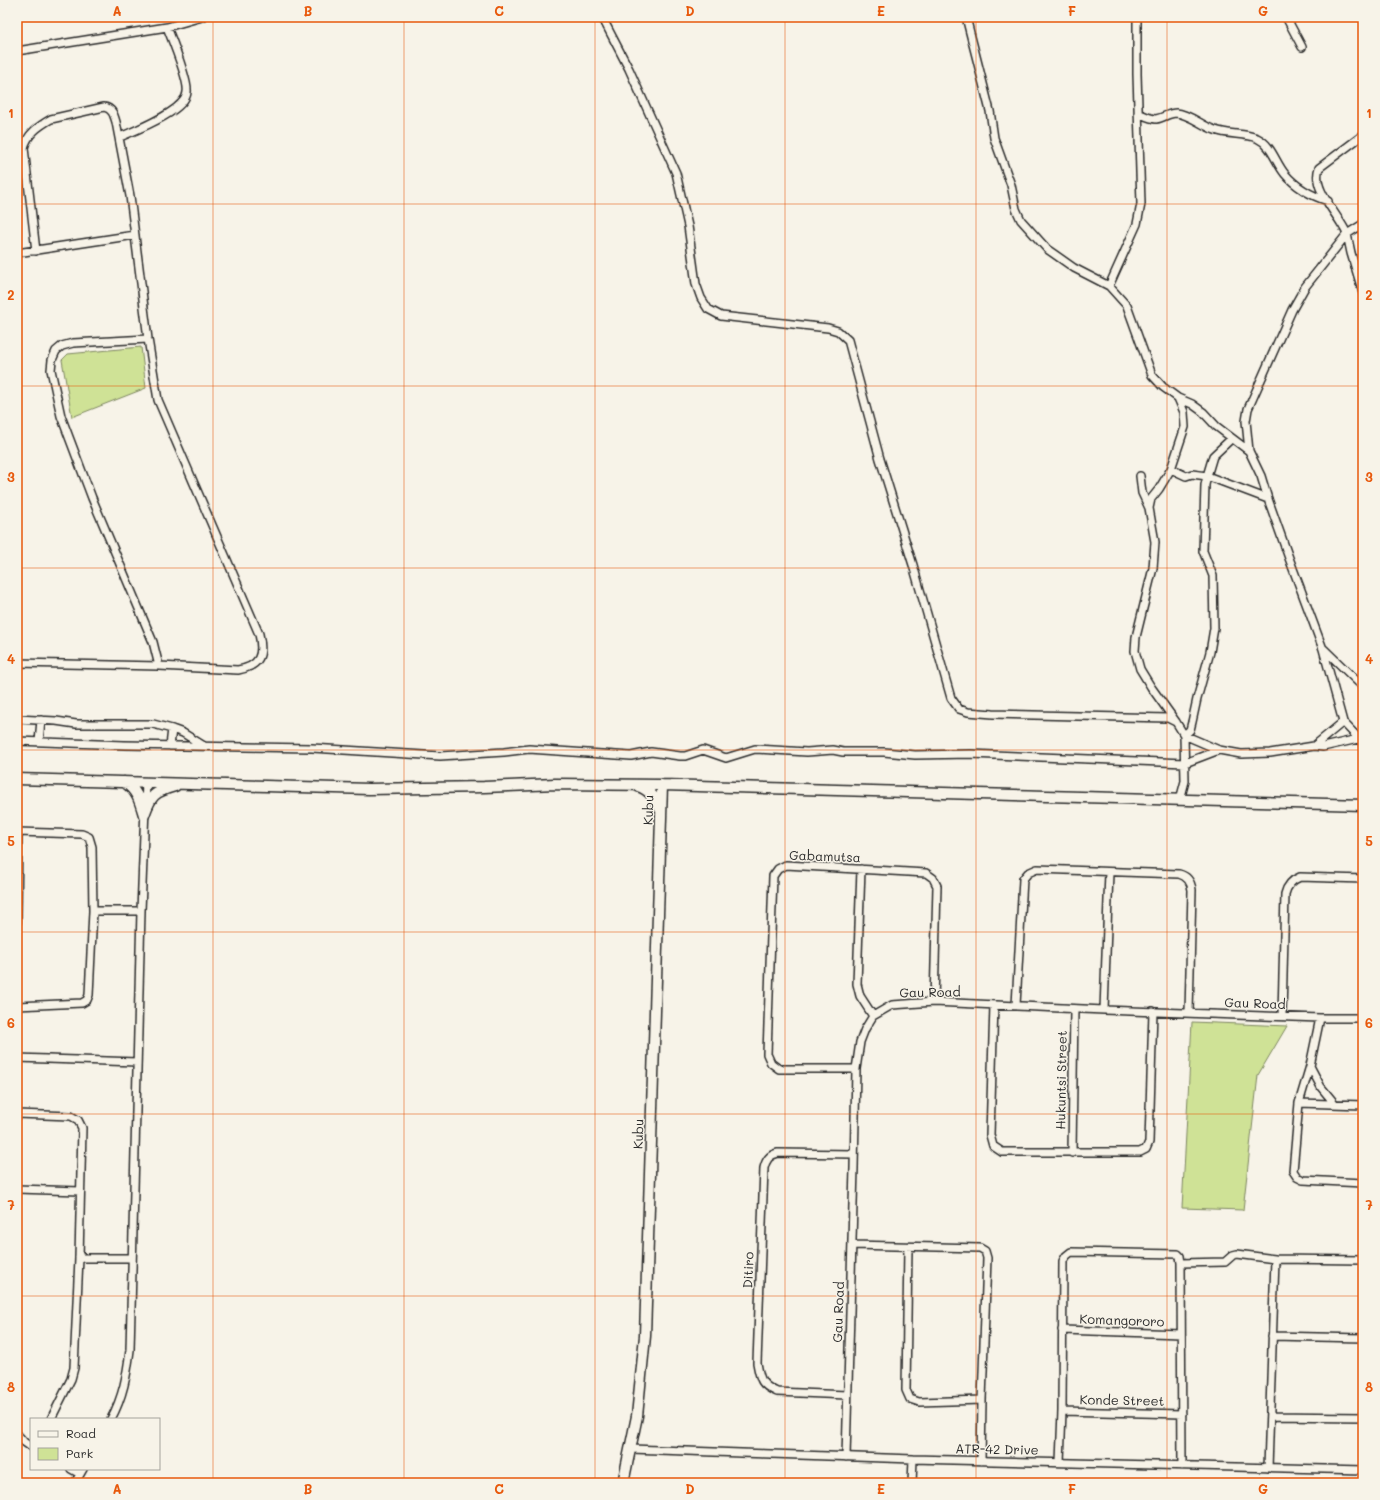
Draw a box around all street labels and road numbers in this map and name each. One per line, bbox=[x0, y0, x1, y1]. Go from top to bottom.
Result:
street label: Kubu bbox=[638, 794, 657, 825]
street label: Gabamutsa bbox=[789, 846, 861, 865]
street label: Gau Road bbox=[899, 982, 961, 1001]
street label: Gau Road bbox=[1224, 993, 1286, 1012]
street label: Hukuntsi Street bbox=[1051, 1030, 1070, 1130]
street label: Kubu bbox=[628, 1118, 647, 1149]
street label: Ditiro bbox=[738, 1251, 757, 1289]
street label: Gau Road bbox=[828, 1281, 847, 1343]
street label: Komangororo bbox=[1079, 1310, 1165, 1329]
street label: Konde Street bbox=[1080, 1390, 1165, 1409]
street label: ATR-42 Drive bbox=[955, 1439, 1039, 1458]

